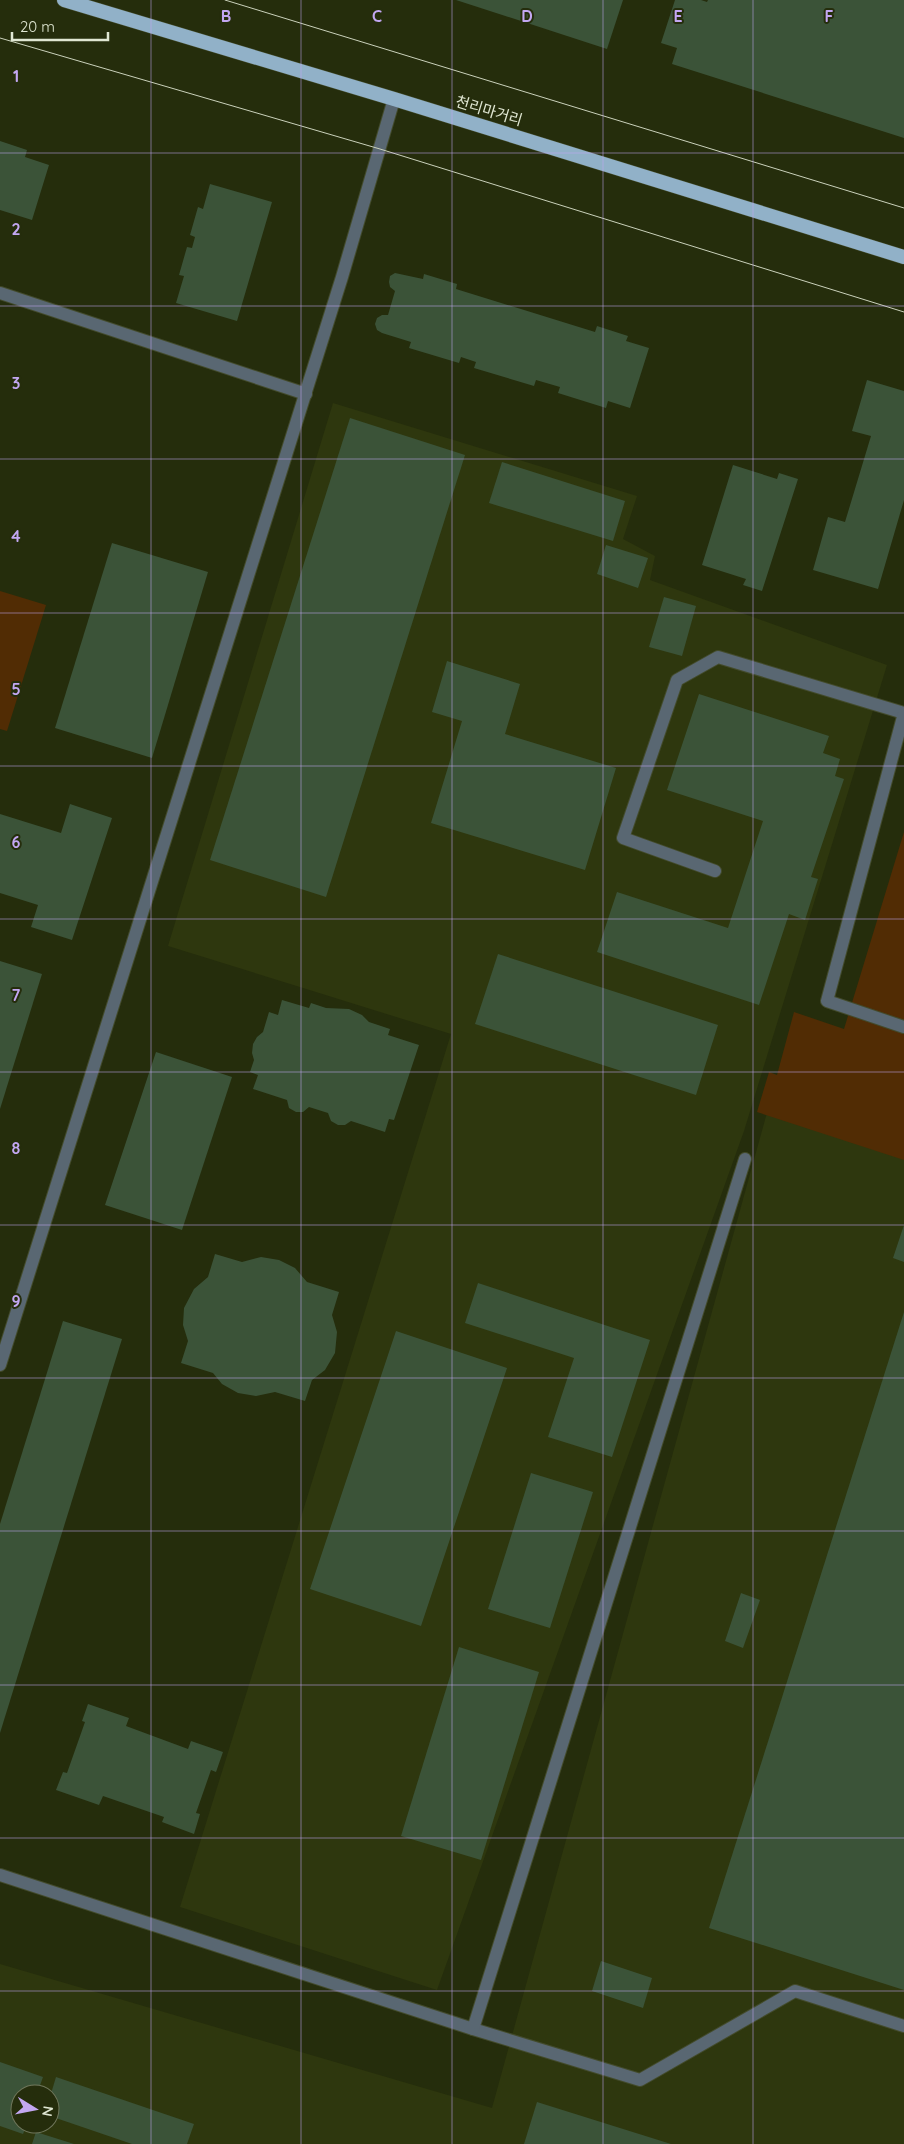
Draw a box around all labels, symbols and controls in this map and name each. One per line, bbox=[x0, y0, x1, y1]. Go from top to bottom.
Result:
text: B bbox=[221, 6, 231, 26]
text: C bbox=[372, 6, 382, 26]
text: D bbox=[521, 6, 533, 26]
text: E bbox=[673, 6, 683, 26]
text: F bbox=[825, 6, 834, 26]
scale bar bbox=[12, 10, 109, 42]
text: 20 m bbox=[20, 17, 55, 36]
text: 1 bbox=[13, 66, 19, 86]
street label: 천리마거리 bbox=[453, 91, 525, 130]
text: 2 bbox=[11, 219, 21, 239]
text: 3 bbox=[12, 373, 20, 393]
text: 4 bbox=[11, 526, 21, 546]
text: 5 bbox=[11, 679, 21, 699]
text: 6 bbox=[12, 832, 21, 852]
text: 7 bbox=[12, 985, 21, 1005]
text: 8 bbox=[12, 1138, 21, 1158]
text: 9 bbox=[11, 1291, 21, 1311]
north arrow bbox=[10, 2084, 60, 2134]
text: N bbox=[38, 2105, 58, 2118]

